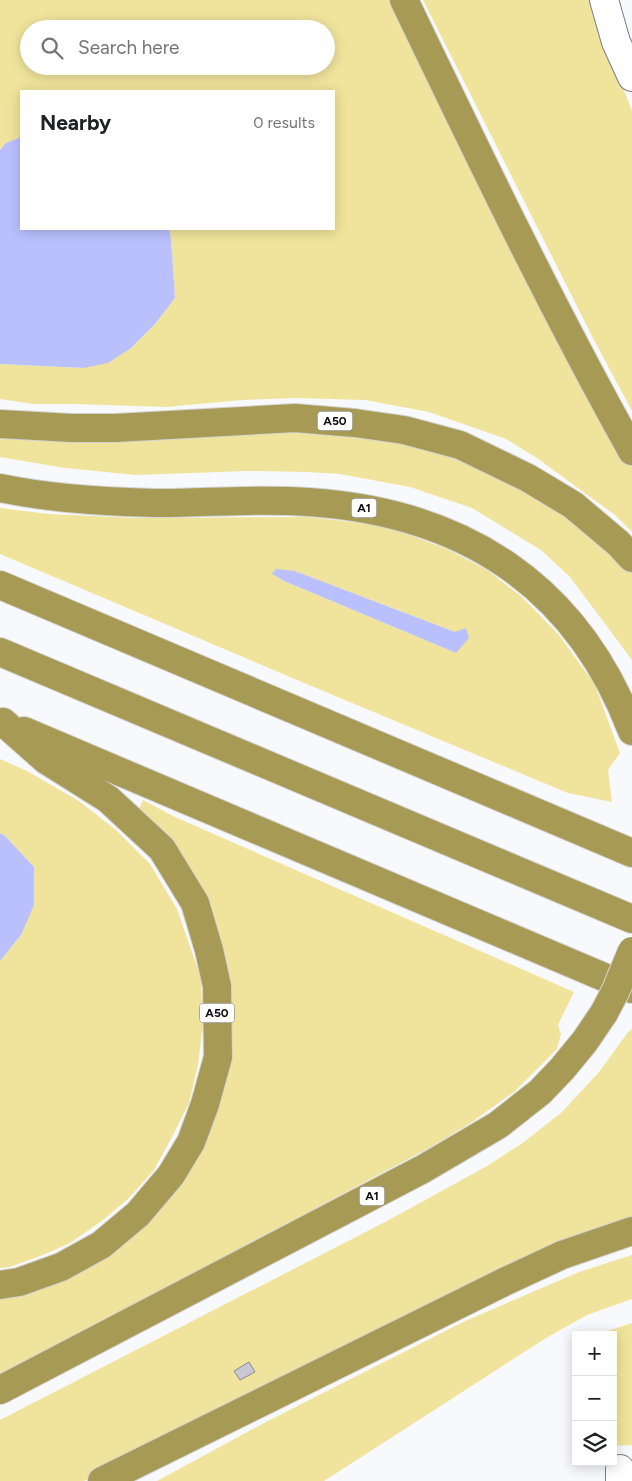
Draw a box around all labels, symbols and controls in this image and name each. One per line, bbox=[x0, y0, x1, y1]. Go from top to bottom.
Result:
search box bbox=[20, 20, 335, 75]
icon: search bbox=[38, 34, 66, 62]
text: Search here bbox=[78, 36, 180, 59]
text: Nearby bbox=[40, 110, 111, 135]
text: 0 results bbox=[253, 113, 315, 132]
road number: A50 bbox=[318, 412, 352, 431]
road number: A1 bbox=[352, 498, 376, 518]
road number: A50 bbox=[200, 1004, 234, 1022]
road number: A1 bbox=[360, 1186, 384, 1206]
map controls bbox=[572, 1331, 617, 1466]
button: + bbox=[572, 1331, 617, 1376]
button: − bbox=[572, 1376, 617, 1421]
button: layers bbox=[572, 1421, 617, 1466]

